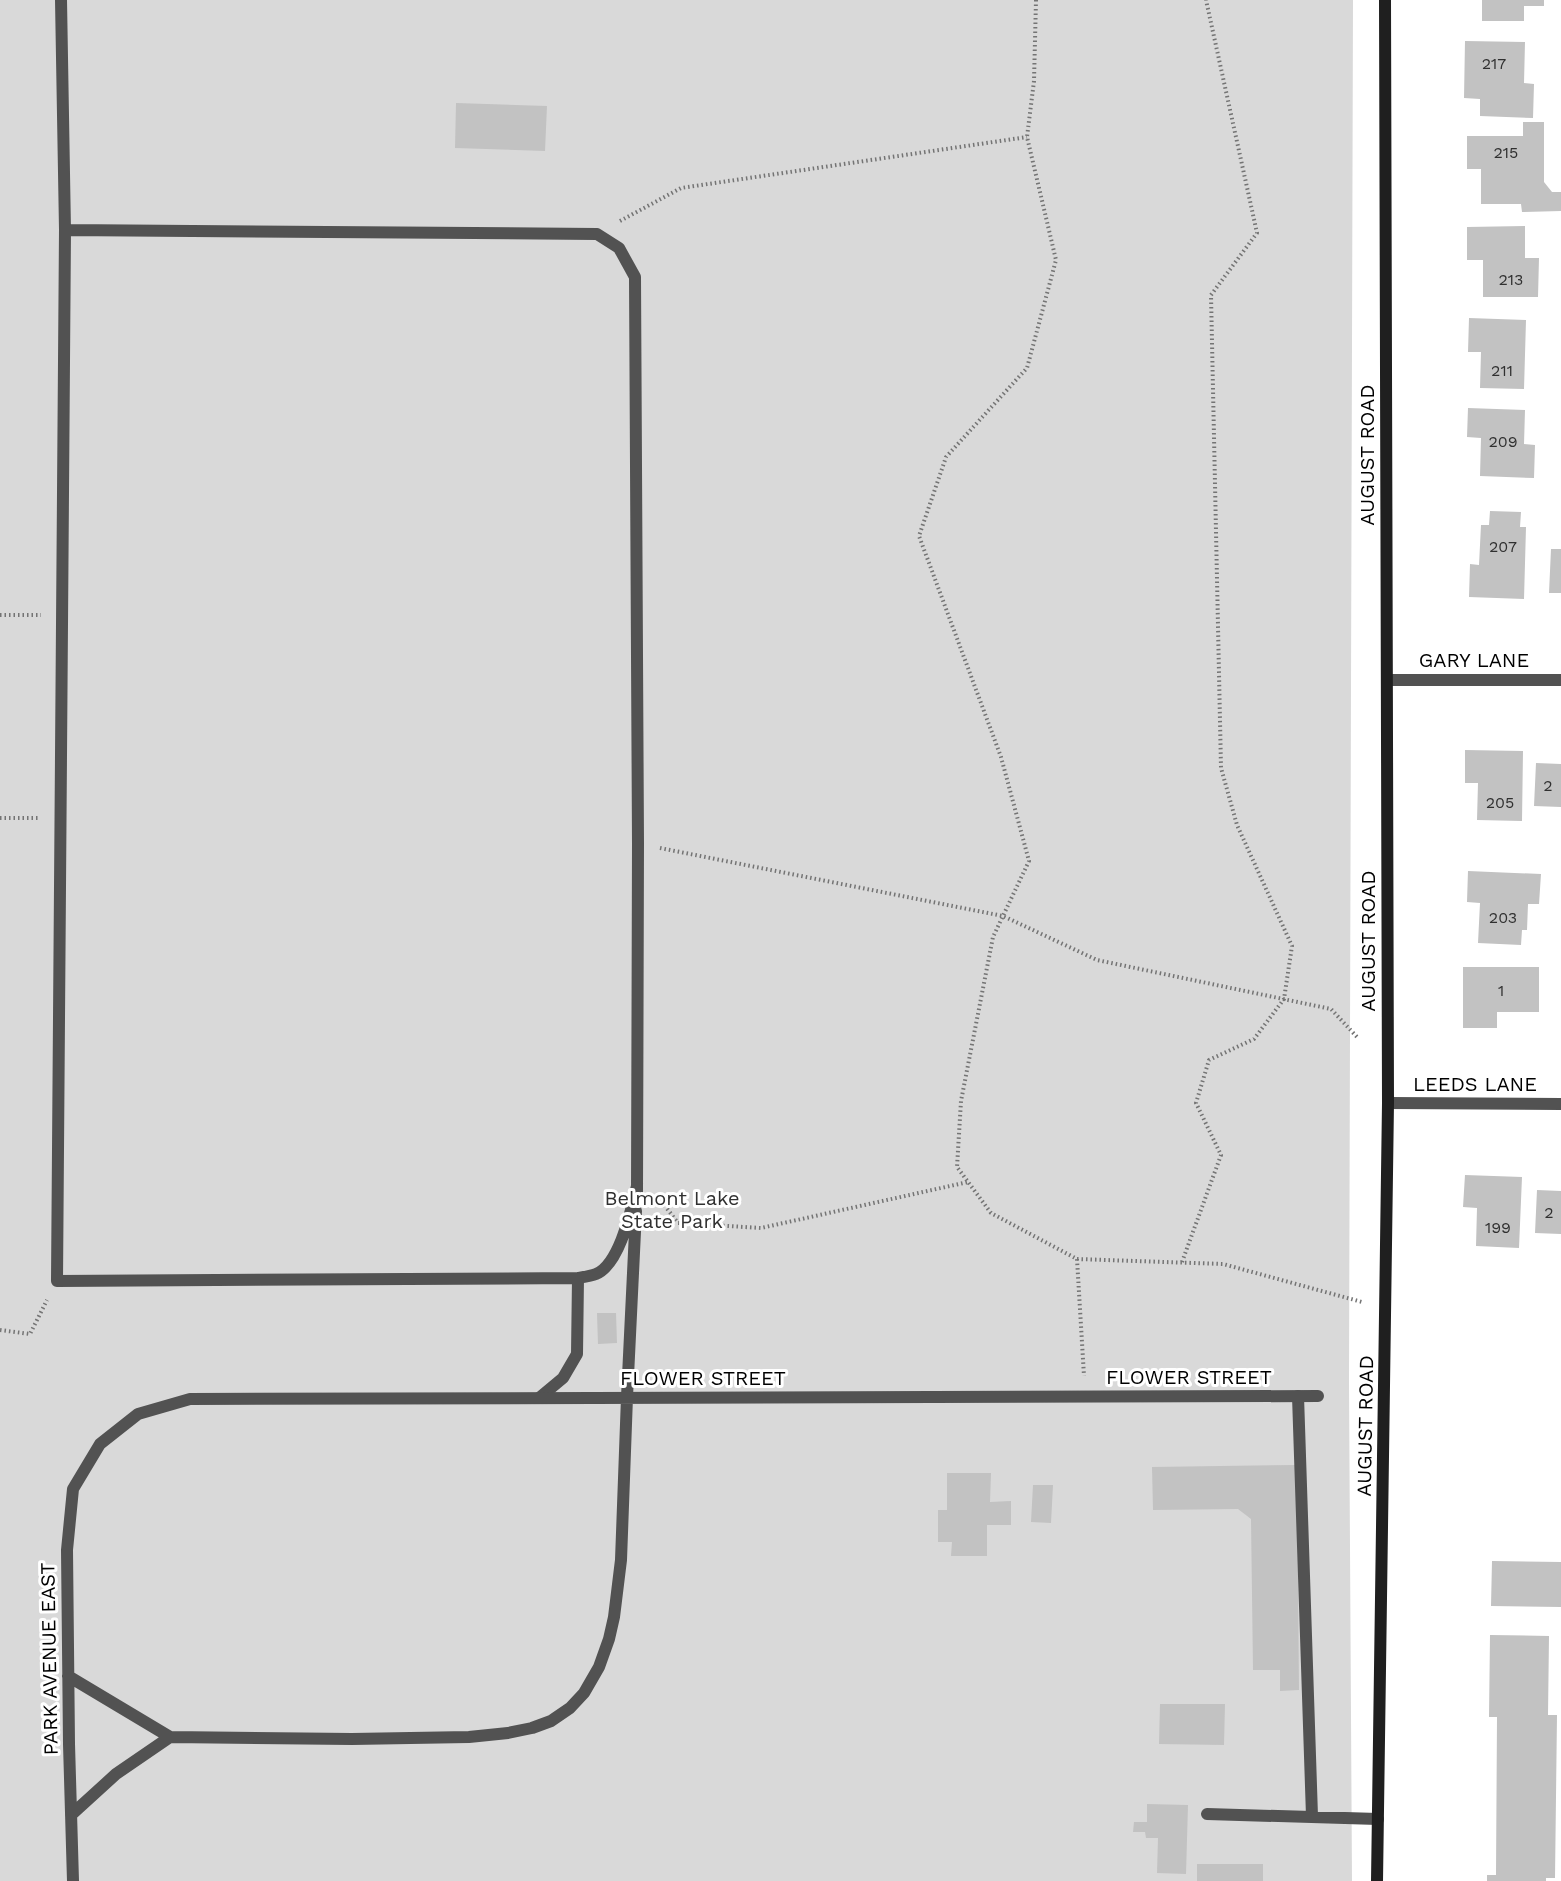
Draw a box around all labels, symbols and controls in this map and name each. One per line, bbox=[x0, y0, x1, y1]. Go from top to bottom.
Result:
house number: 217 bbox=[1482, 54, 1506, 73]
house number: 215 bbox=[1494, 143, 1518, 162]
house number: 213 bbox=[1499, 270, 1523, 289]
house number: 211 bbox=[1491, 361, 1513, 380]
street label: AUGUST ROAD bbox=[1355, 384, 1379, 526]
house number: 209 bbox=[1488, 432, 1518, 451]
house number: 207 bbox=[1489, 537, 1517, 556]
street label: GARY LANE bbox=[1419, 648, 1529, 672]
house number: 2 bbox=[1543, 776, 1553, 795]
house number: 205 bbox=[1486, 793, 1514, 812]
street label: AUGUST ROAD bbox=[1356, 870, 1380, 1012]
house number: 203 bbox=[1489, 908, 1517, 927]
house number: 1 bbox=[1498, 981, 1504, 1000]
street label: LEEDS LANE bbox=[1413, 1072, 1537, 1096]
park label: Belmont Lake State Park bbox=[604, 1186, 740, 1233]
house number: 2 bbox=[1544, 1203, 1554, 1222]
house number: 199 bbox=[1485, 1218, 1511, 1237]
street label: AUGUST ROAD bbox=[1352, 1355, 1378, 1497]
street label: FLOWER STREET bbox=[1106, 1365, 1272, 1389]
street label: FLOWER STREET bbox=[620, 1366, 786, 1390]
street label: PARK AVENUE EAST bbox=[35, 1562, 63, 1756]

